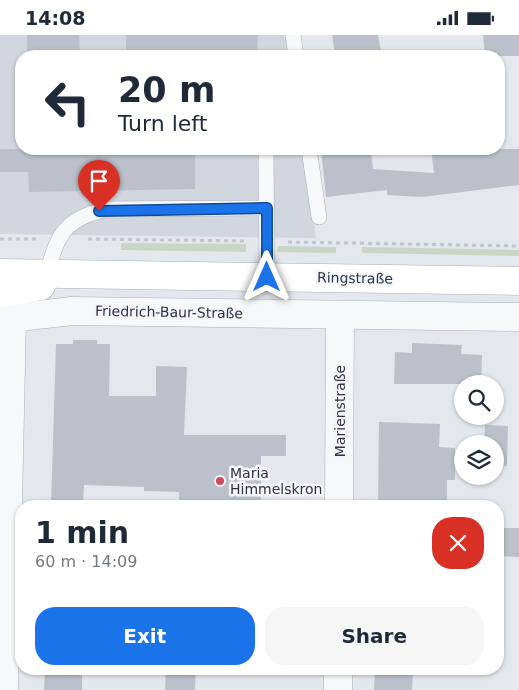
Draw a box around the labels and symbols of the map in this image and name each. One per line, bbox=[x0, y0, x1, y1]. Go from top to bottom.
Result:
pin bbox=[78, 160, 120, 211]
position arrow bbox=[240, 250, 292, 302]
street label: Ringstraße bbox=[317, 269, 393, 287]
street label: Friedrich-Baur-Straße bbox=[95, 303, 243, 321]
street label: Marienstraße bbox=[332, 365, 348, 457]
place label: Maria Himmelskron bbox=[230, 465, 322, 497]
marker: Maria Himmelskron bbox=[214, 475, 226, 487]

